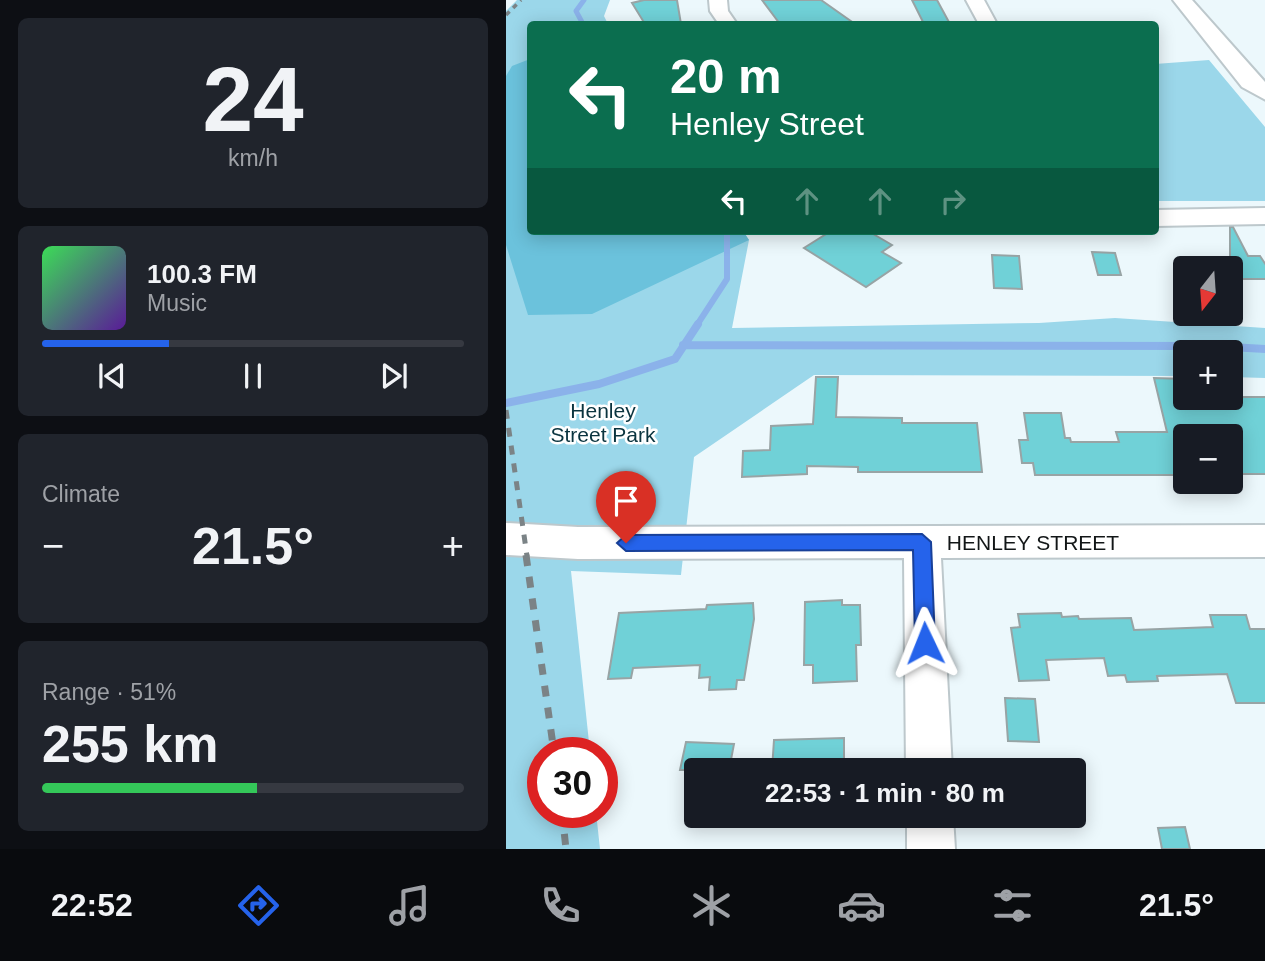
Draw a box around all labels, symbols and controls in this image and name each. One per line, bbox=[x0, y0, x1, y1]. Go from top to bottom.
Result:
text: 24 bbox=[202, 49, 304, 150]
icon: left bbox=[555, 49, 646, 140]
text: 20 m bbox=[670, 49, 782, 103]
text: Henley Street bbox=[670, 106, 864, 142]
text: km/h bbox=[228, 145, 278, 171]
icon: left bbox=[715, 182, 753, 220]
icon: ahead bbox=[788, 182, 826, 220]
icon: ahead bbox=[861, 182, 899, 220]
icon: right bbox=[934, 182, 972, 220]
north arrow bbox=[1173, 256, 1243, 326]
map controls bbox=[1173, 256, 1243, 494]
text: 100.3 FM bbox=[147, 259, 257, 289]
text: Music bbox=[147, 290, 207, 316]
button: + bbox=[1173, 340, 1243, 410]
icon: previous bbox=[93, 357, 131, 395]
icon: pause bbox=[234, 357, 272, 395]
icon: next bbox=[375, 357, 413, 395]
park label: Henley Street Park bbox=[550, 399, 656, 446]
button: − bbox=[1173, 424, 1243, 494]
pin bbox=[596, 471, 656, 543]
text: Climate bbox=[42, 481, 120, 507]
icon: arrive bbox=[607, 482, 645, 520]
text: 21.5° bbox=[192, 517, 314, 575]
text: − bbox=[42, 525, 64, 567]
text: + bbox=[442, 525, 464, 567]
street label: HENLEY STREET bbox=[947, 531, 1119, 554]
position arrow bbox=[888, 606, 962, 680]
text: Range · 51% bbox=[42, 679, 176, 705]
text: 255 km bbox=[42, 715, 218, 773]
speed limit sign: 30 bbox=[527, 737, 618, 828]
text: 22:53 · 1 min · 80 m bbox=[765, 778, 1005, 808]
icon: directions bbox=[234, 881, 283, 930]
icon: music bbox=[385, 881, 434, 930]
icon: phone bbox=[536, 881, 585, 930]
icon: climate bbox=[687, 881, 736, 930]
icon: car bbox=[837, 881, 886, 930]
icon: filters bbox=[988, 881, 1037, 930]
text: 22:52 bbox=[51, 887, 133, 923]
text: 21.5° bbox=[1139, 887, 1214, 923]

